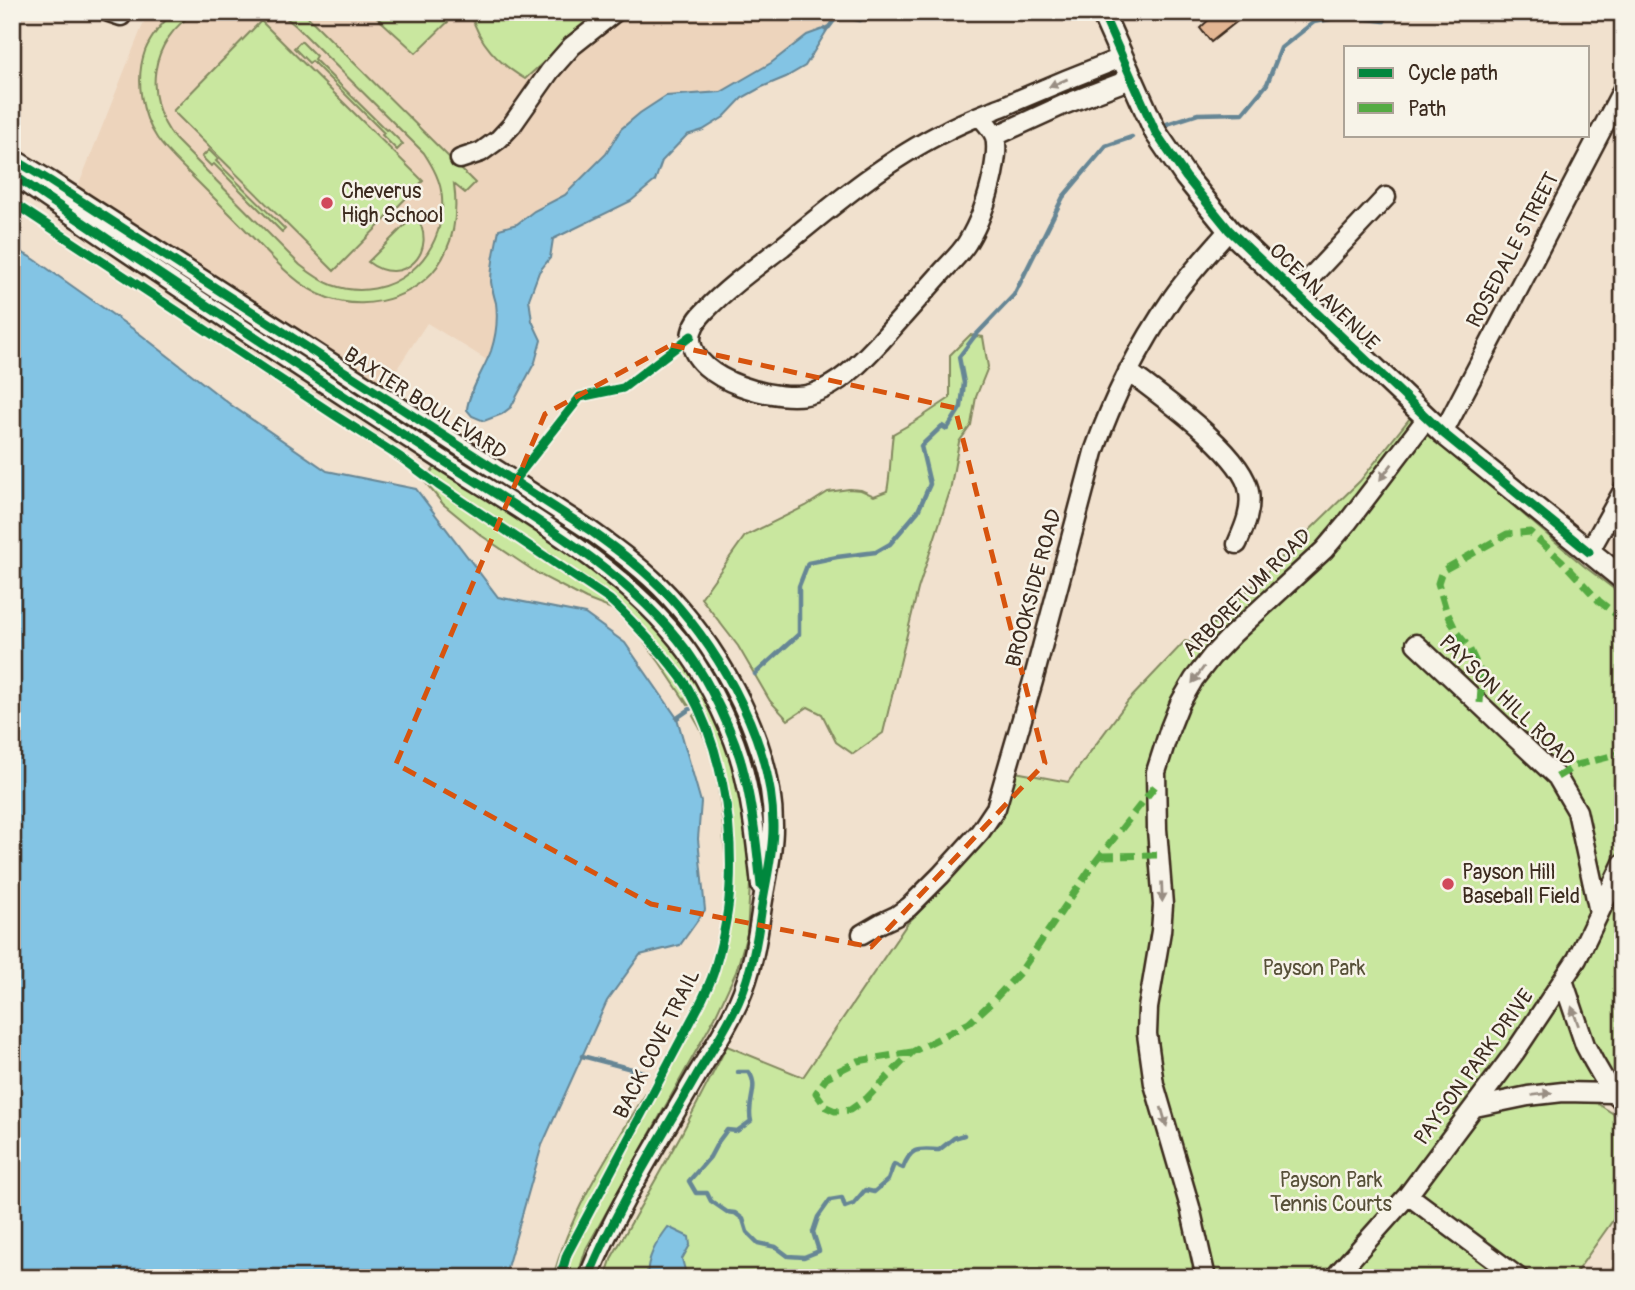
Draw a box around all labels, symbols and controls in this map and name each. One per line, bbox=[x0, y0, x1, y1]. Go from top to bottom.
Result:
legend bbox=[1344, 46, 1590, 136]
text: Cycle path bbox=[1408, 60, 1498, 87]
one-way arrow bbox=[1047, 78, 1068, 89]
text: Path bbox=[1408, 96, 1446, 123]
street label: ROSEDALE STREET bbox=[1461, 167, 1566, 332]
place label: Cheverus High School bbox=[341, 178, 444, 229]
marker: Cheverus High School bbox=[319, 195, 335, 211]
street label: OCEAN AVENUE bbox=[1263, 237, 1385, 357]
street label: BAXTER BOULEVARD bbox=[339, 341, 511, 467]
one-way arrow bbox=[1378, 463, 1393, 481]
street label: BROOKSIDE ROAD bbox=[1000, 506, 1068, 670]
street label: ARBORETUM ROAD bbox=[1177, 523, 1317, 663]
street label: PAYSON HILL ROAD bbox=[1433, 629, 1581, 773]
one-way arrow bbox=[1192, 666, 1206, 684]
place label: Payson Hill Baseball Field bbox=[1462, 859, 1580, 910]
marker: Payson Hill Baseball Field bbox=[1440, 876, 1456, 892]
one-way arrow bbox=[1157, 882, 1168, 904]
park label: Payson Park bbox=[1262, 955, 1366, 982]
street label: BACK COVE TRAIL bbox=[608, 965, 706, 1123]
street label: PAYSON PARK DRIVE bbox=[1408, 984, 1540, 1150]
one-way arrow bbox=[1569, 1005, 1580, 1026]
one-way arrow bbox=[1531, 1089, 1553, 1100]
one-way arrow bbox=[1159, 1107, 1169, 1128]
park label: Payson Park Tennis Courts bbox=[1270, 1167, 1393, 1218]

